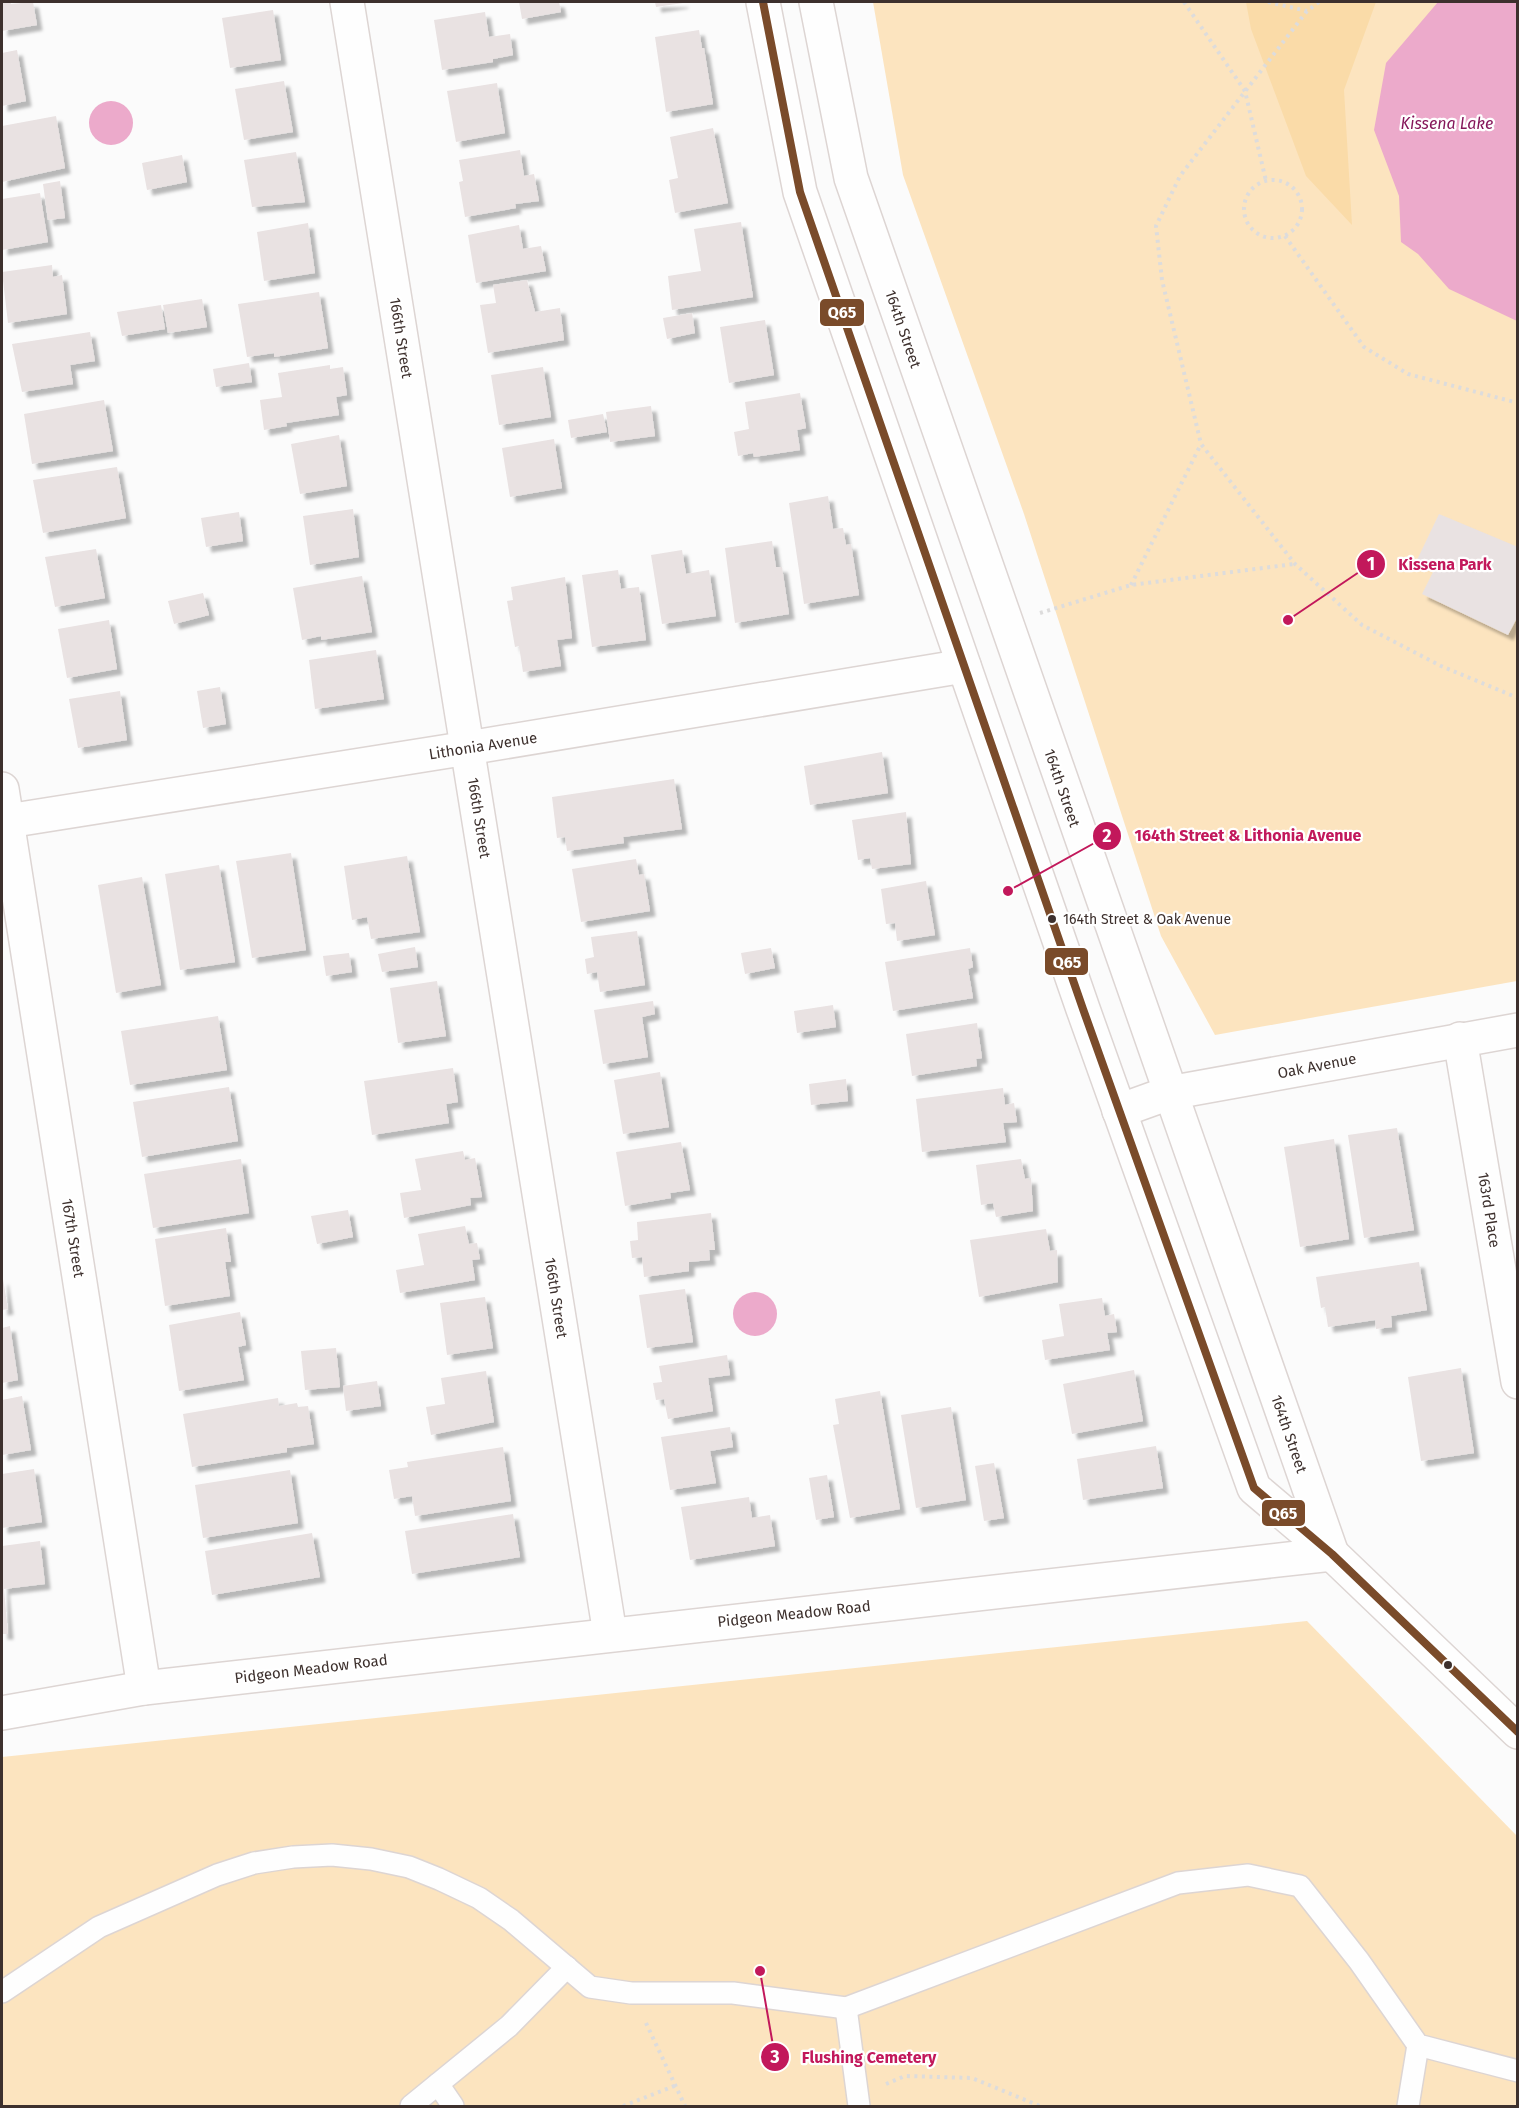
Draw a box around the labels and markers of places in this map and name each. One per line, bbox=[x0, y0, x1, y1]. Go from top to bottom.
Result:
callout: Kissena Park bbox=[1356, 547, 1504, 581]
callout: 164th Street & Lithonia Avenue bbox=[1092, 819, 1373, 853]
place label: 164th Street & Oak Avenue bbox=[1063, 911, 1231, 928]
marker: 164th Street & Oak Avenue bbox=[1046, 913, 1058, 925]
unlabelled marker bbox=[1442, 1659, 1454, 1671]
callout: Flushing Cemetery bbox=[760, 2040, 948, 2074]

